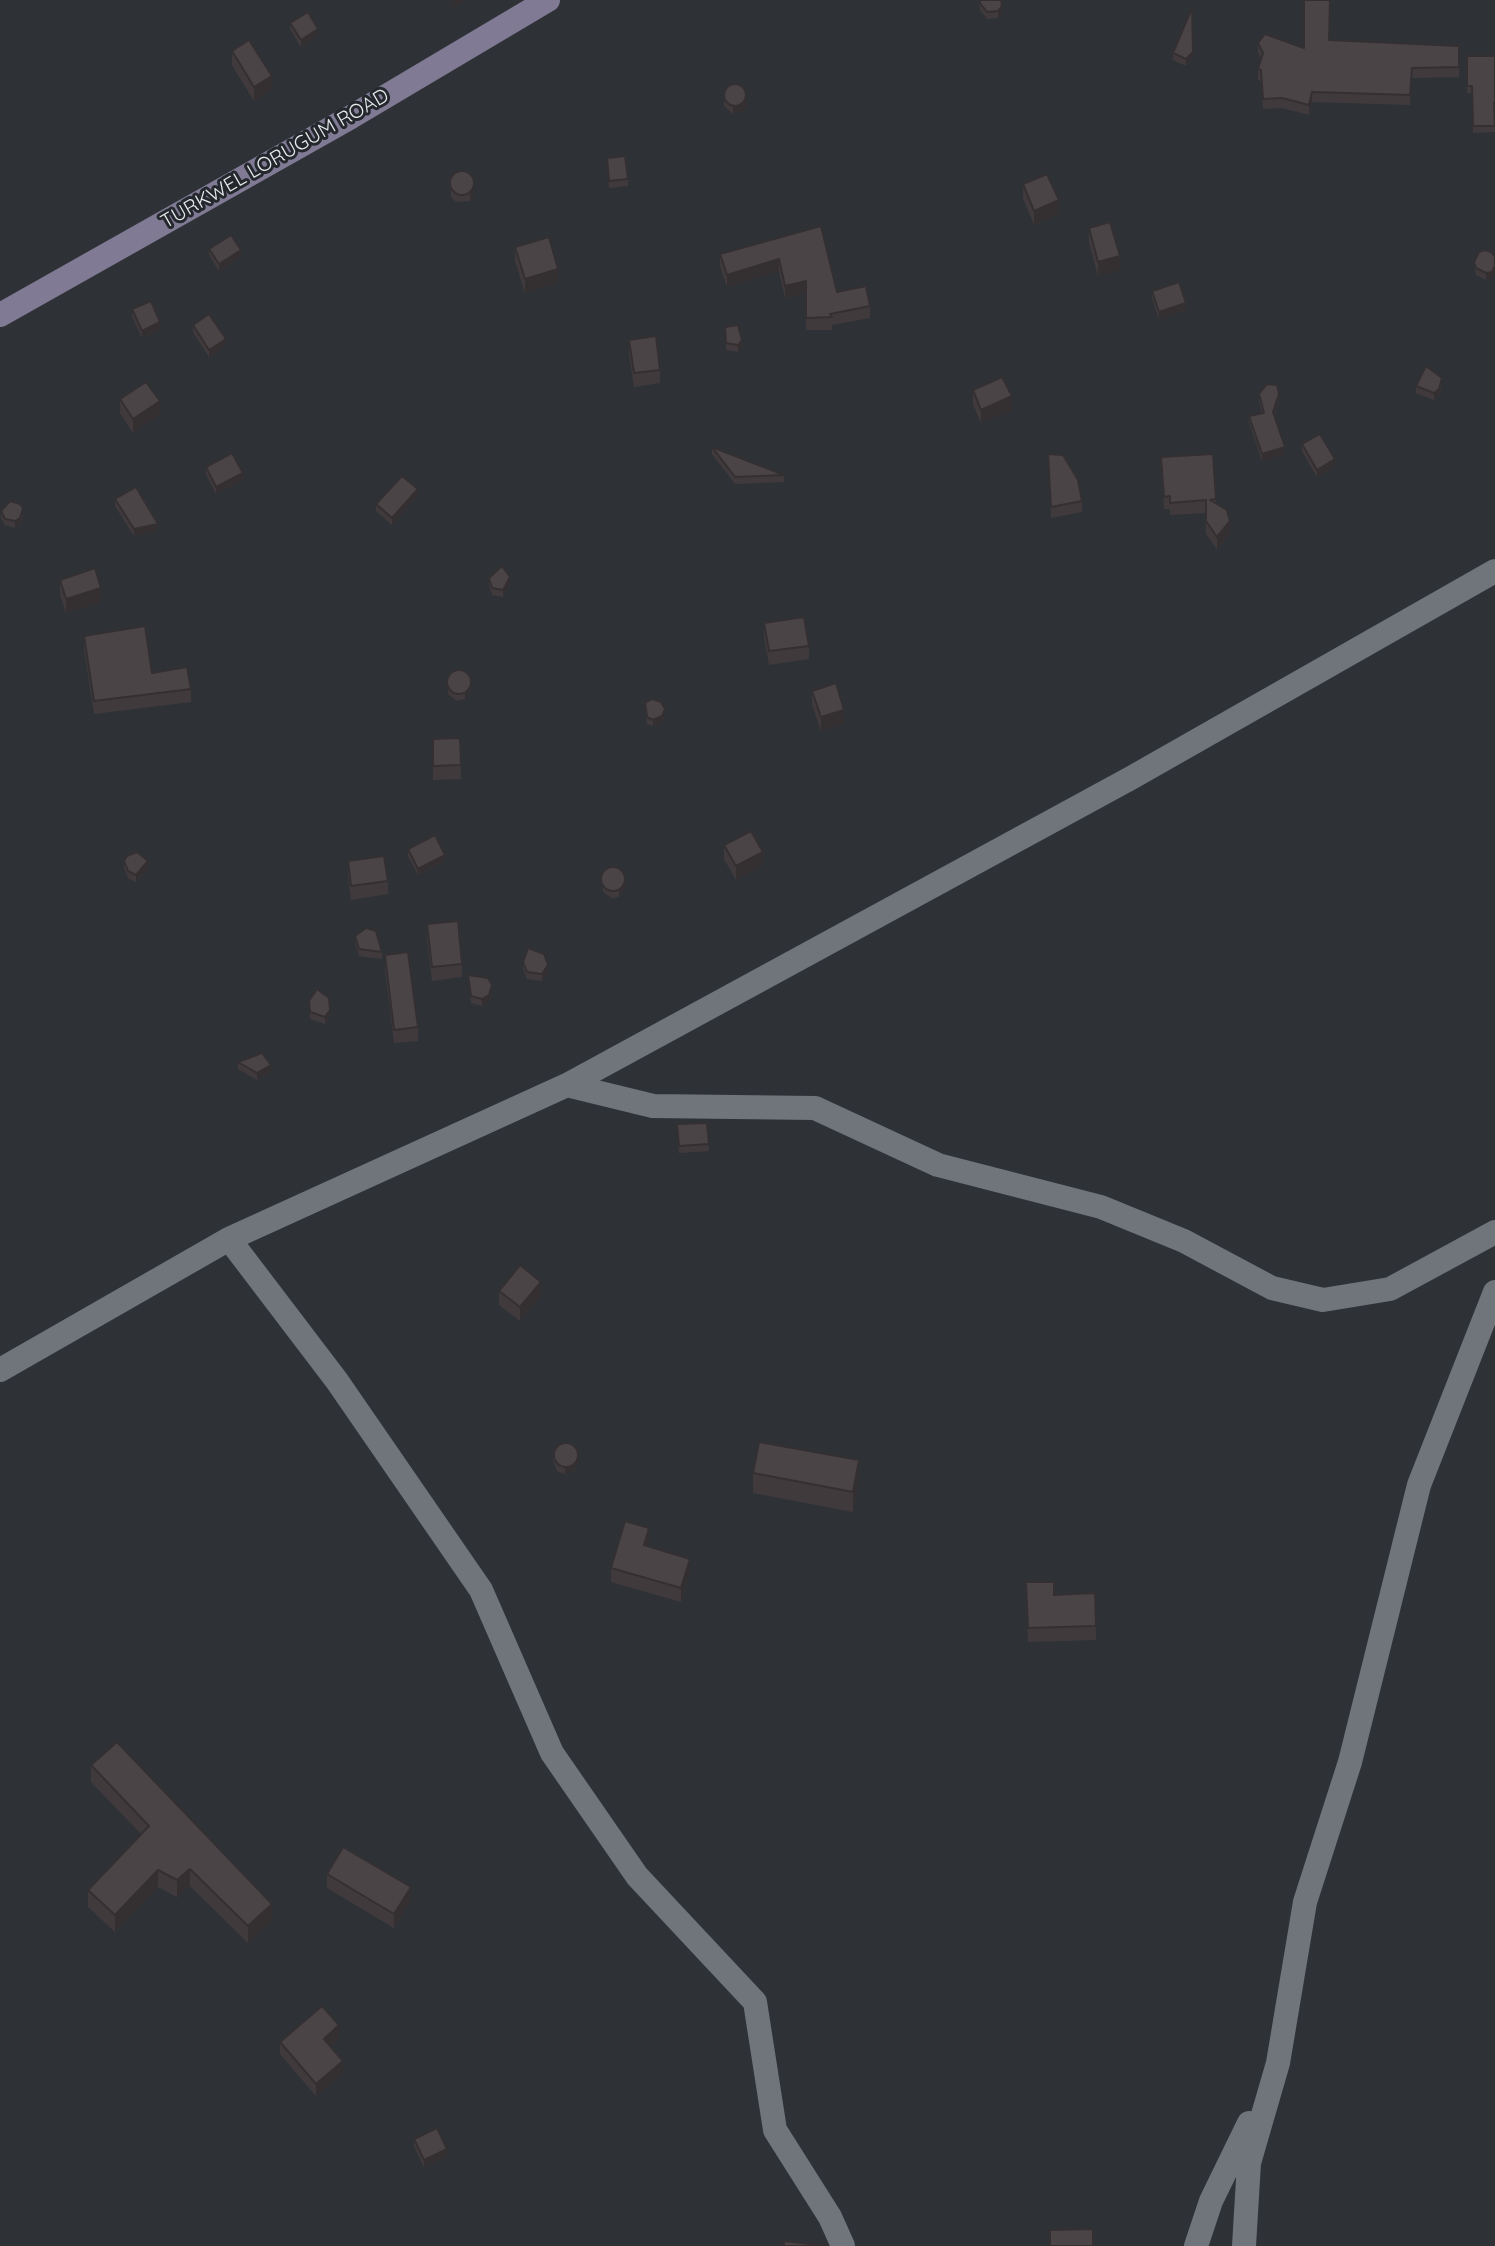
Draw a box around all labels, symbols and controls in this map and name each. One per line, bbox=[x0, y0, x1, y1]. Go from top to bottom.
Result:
street label: TURKWEL LORUGUM ROAD bbox=[157, 84, 393, 234]

